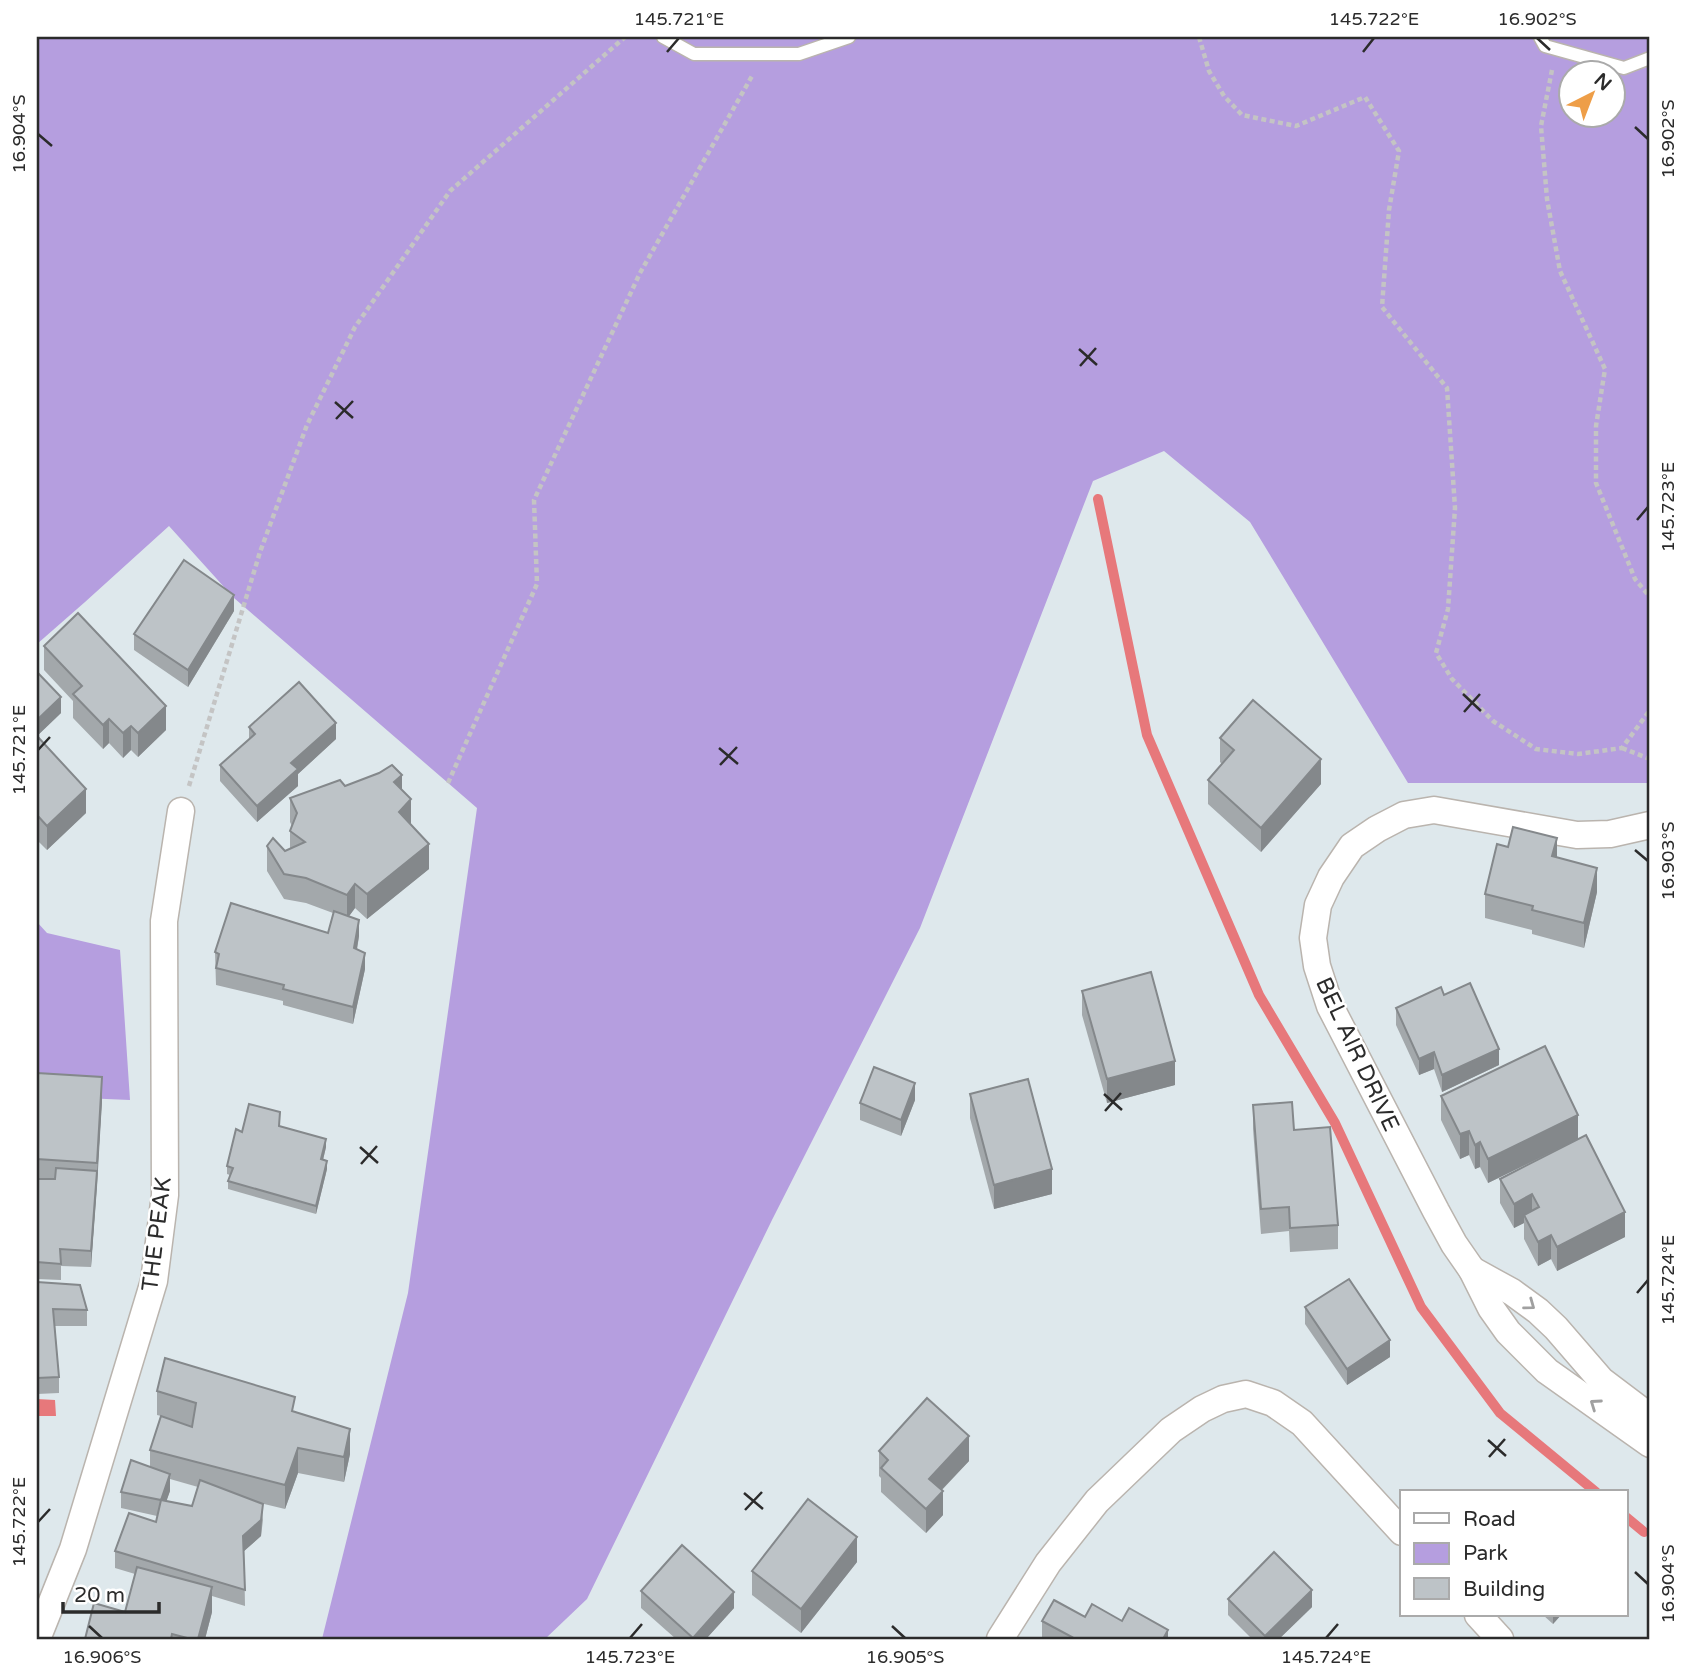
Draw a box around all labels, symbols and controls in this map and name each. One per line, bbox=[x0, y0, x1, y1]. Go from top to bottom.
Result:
text: 145.721°E bbox=[634, 8, 724, 30]
text: 145.722°E bbox=[1329, 8, 1419, 30]
text: 16.902°S bbox=[1497, 8, 1577, 30]
north arrow bbox=[1558, 60, 1628, 130]
text: N bbox=[1590, 69, 1616, 95]
text: 16.904°S bbox=[8, 94, 30, 174]
text: 16.902°S bbox=[1657, 99, 1679, 179]
text: 145.723°E bbox=[1657, 462, 1679, 552]
text: 145.721°E bbox=[8, 705, 30, 795]
text: 16.903°S bbox=[1657, 821, 1679, 901]
street label: BEL AIR DRIVE bbox=[1309, 973, 1405, 1136]
street label: THE PEAK bbox=[136, 1175, 178, 1293]
text: 145.724°E bbox=[1657, 1235, 1679, 1325]
one-way arrow bbox=[1523, 1297, 1535, 1310]
one-way arrow bbox=[1590, 1400, 1603, 1412]
text: 145.722°E bbox=[8, 1477, 30, 1567]
legend bbox=[1400, 1490, 1628, 1616]
text: Road bbox=[1463, 1507, 1516, 1532]
text: Park bbox=[1463, 1541, 1508, 1566]
text: 16.904°S bbox=[1657, 1544, 1679, 1624]
scale bar bbox=[63, 1571, 159, 1615]
text: Building bbox=[1463, 1577, 1545, 1602]
text: 20 m bbox=[74, 1583, 125, 1608]
text: 16.906°S bbox=[63, 1646, 141, 1668]
text: 145.723°E bbox=[585, 1646, 675, 1668]
text: 16.905°S bbox=[866, 1646, 944, 1668]
text: 145.724°E bbox=[1281, 1646, 1371, 1668]

